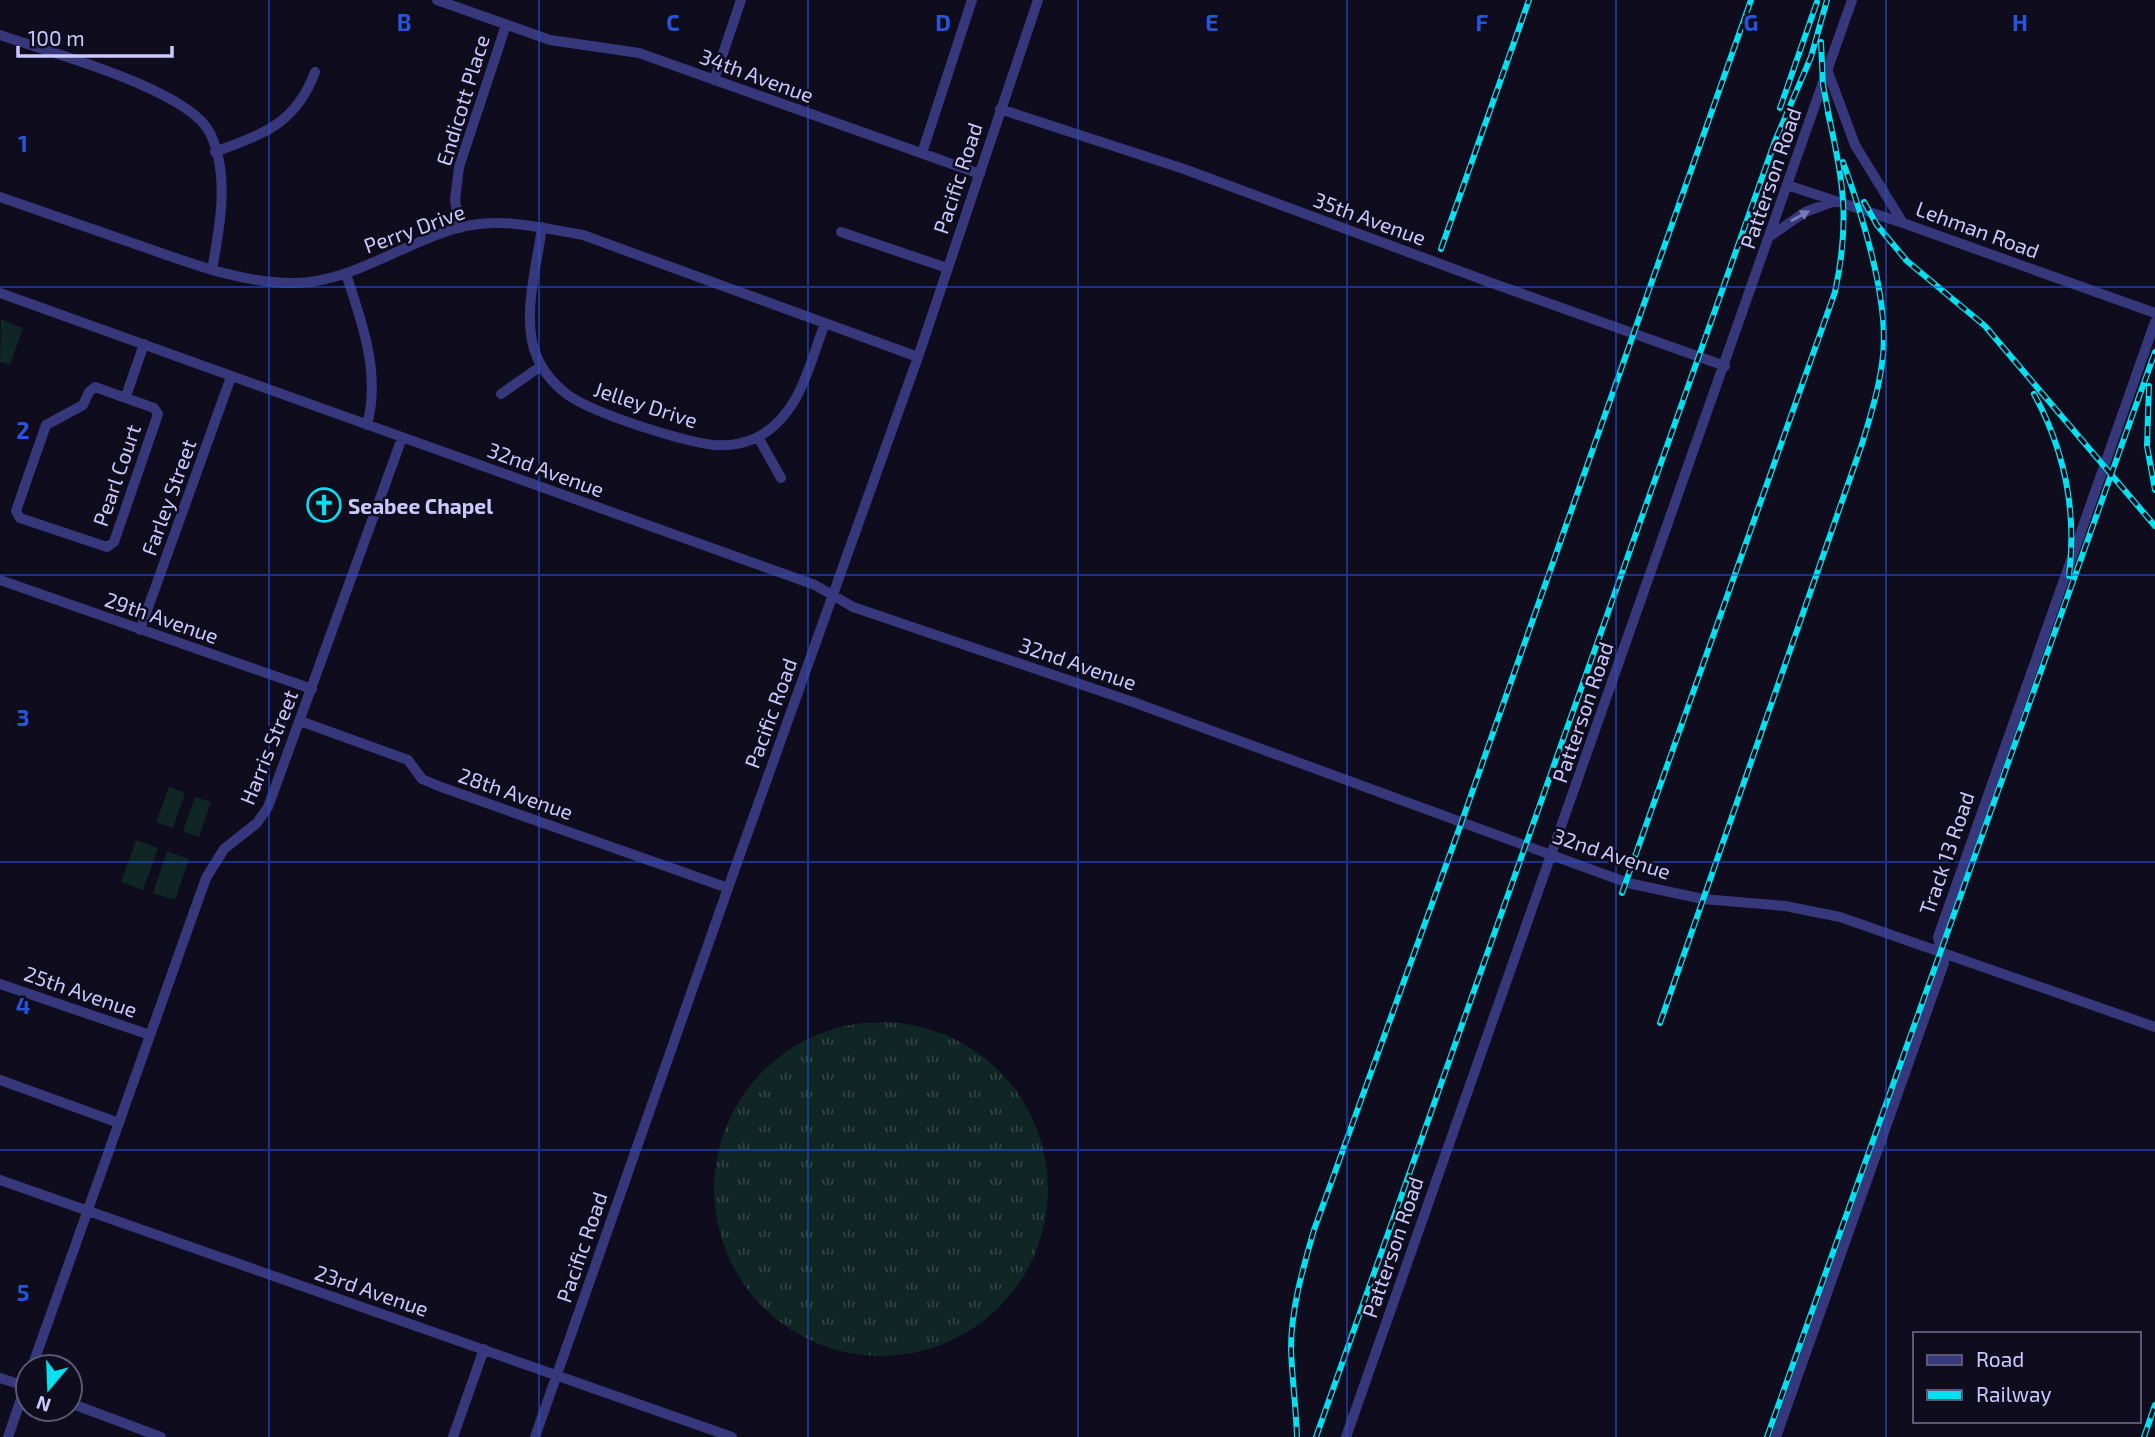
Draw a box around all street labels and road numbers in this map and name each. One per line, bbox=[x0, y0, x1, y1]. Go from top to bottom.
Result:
street label: Endicott Place bbox=[430, 32, 494, 168]
street label: 34th Avenue bbox=[697, 43, 817, 107]
street label: Patterson Road bbox=[1734, 104, 1806, 252]
street label: Pacific Road bbox=[927, 119, 987, 237]
street label: 35th Avenue bbox=[1310, 186, 1430, 250]
street label: Lehman Road bbox=[1913, 195, 2043, 263]
street label: Perry Drive bbox=[360, 198, 468, 258]
street label: Jelley Drive bbox=[591, 376, 701, 432]
street label: Pearl Court bbox=[87, 421, 145, 529]
street label: Farley Street bbox=[135, 435, 201, 559]
street label: 32nd Avenue bbox=[484, 436, 608, 502]
street label: 29th Avenue bbox=[102, 586, 222, 648]
street label: 32nd Avenue bbox=[1016, 631, 1140, 695]
street label: Patterson Road bbox=[1546, 638, 1618, 786]
street label: Pacific Road bbox=[739, 655, 801, 771]
street label: Harris Street bbox=[234, 686, 302, 808]
street label: 28th Avenue bbox=[456, 762, 576, 824]
street label: Track 13 Road bbox=[1913, 788, 1979, 918]
street label: 32nd Avenue bbox=[1550, 822, 1674, 884]
street label: 25th Avenue bbox=[21, 960, 141, 1022]
street label: Patterson Road bbox=[1356, 1173, 1428, 1321]
street label: Pacific Road bbox=[550, 1188, 612, 1306]
street label: 23rd Avenue bbox=[312, 1259, 432, 1321]

